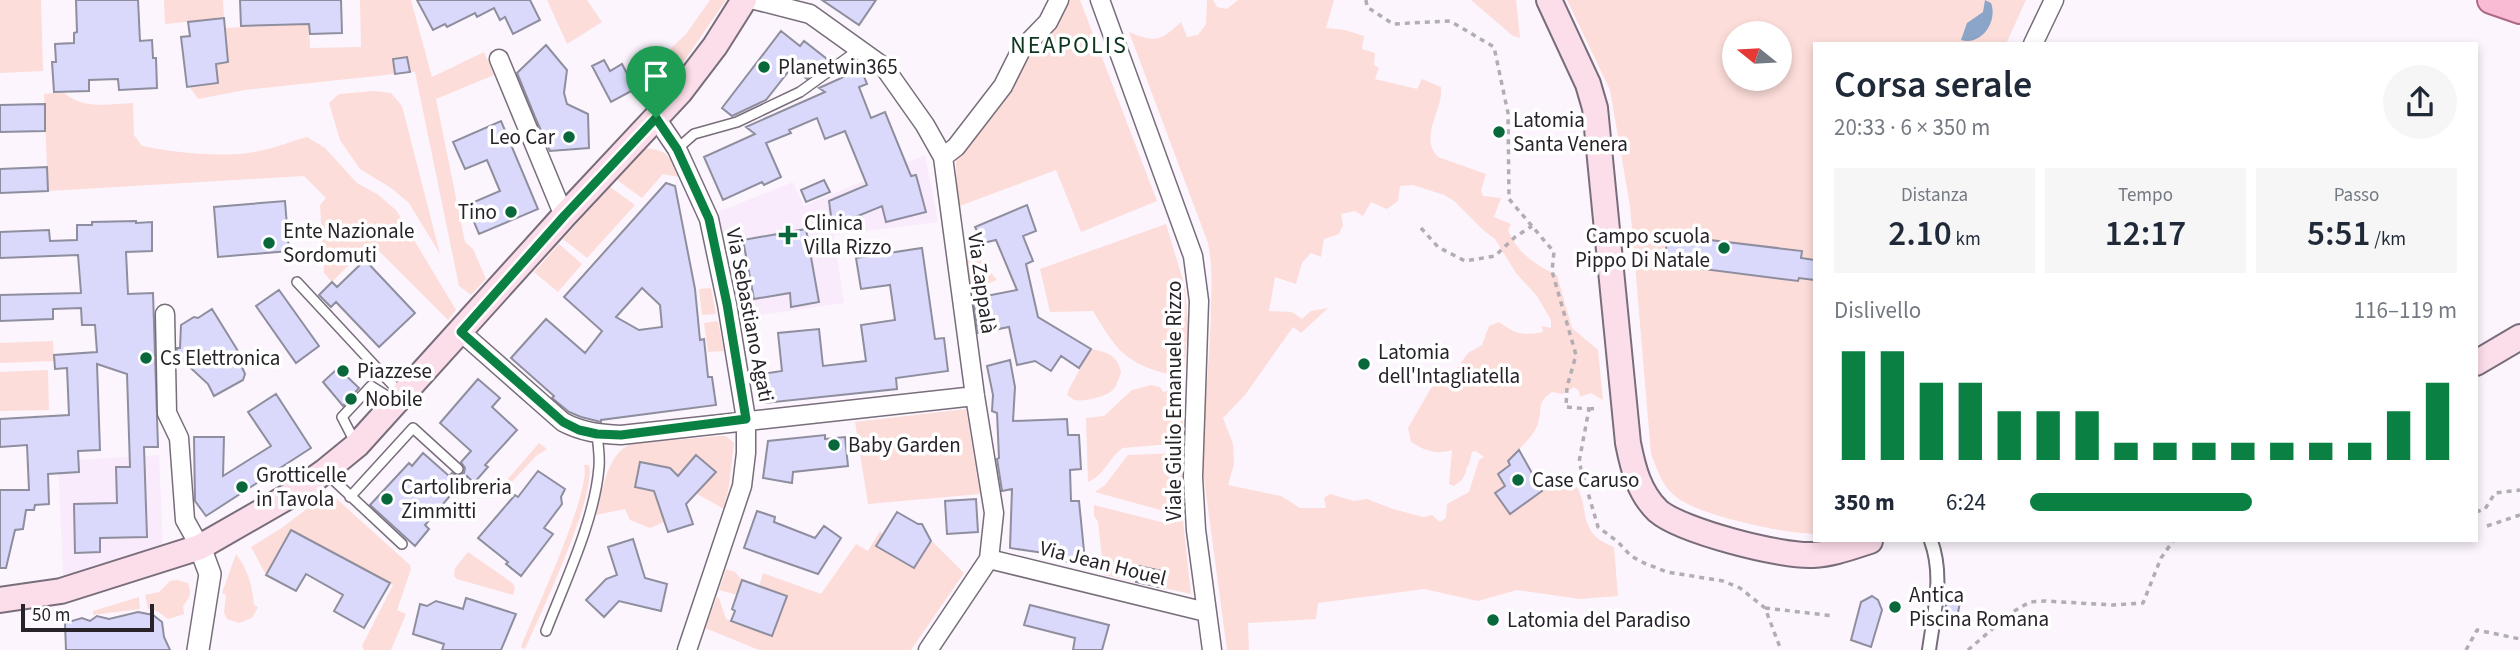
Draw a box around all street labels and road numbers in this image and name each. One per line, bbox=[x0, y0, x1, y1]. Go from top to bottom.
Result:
street label: Via Sebastiano Agati bbox=[718, 225, 782, 405]
street label: Via Zappalà bbox=[960, 230, 1004, 336]
street label: Viale Giulio Emanuele Rizzo bbox=[1159, 281, 1189, 521]
street label: Via Jean Houel bbox=[1037, 533, 1169, 593]

